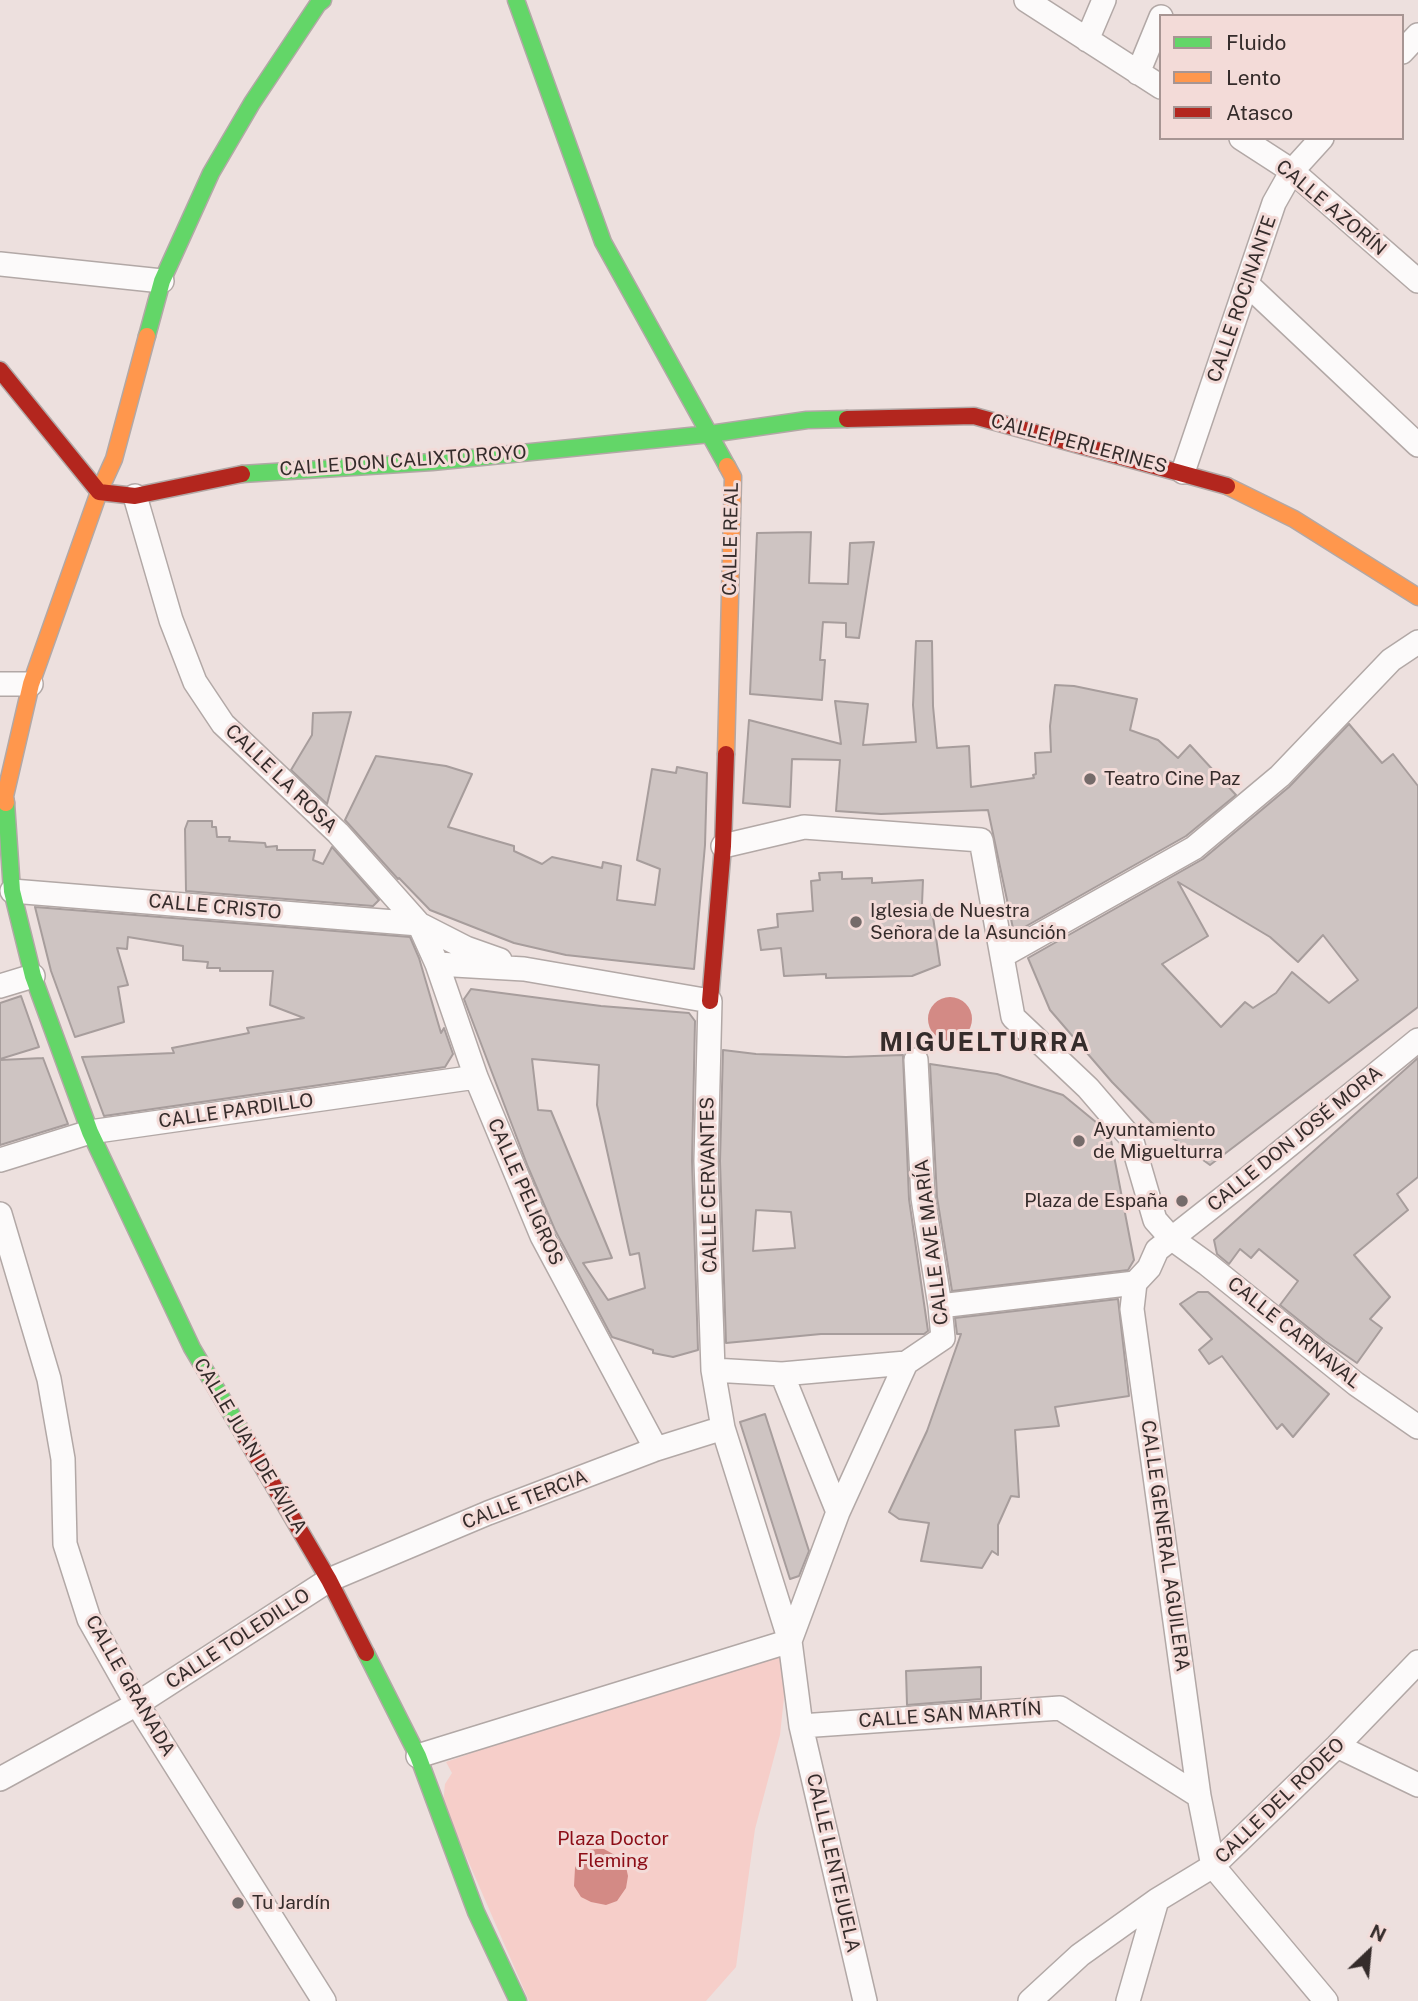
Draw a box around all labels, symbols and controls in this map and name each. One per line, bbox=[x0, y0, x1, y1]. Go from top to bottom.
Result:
legend bbox=[1159, 14, 1404, 140]
text: Fluido bbox=[1226, 30, 1286, 55]
text: Lento bbox=[1226, 65, 1281, 90]
text: Atasco bbox=[1226, 100, 1293, 125]
street label: CALLE AZORÍN bbox=[1271, 155, 1391, 261]
street label: CALLE ROCINANTE bbox=[1203, 213, 1281, 385]
street label: CALLE PERLERINES bbox=[988, 409, 1170, 479]
street label: CALLE DON CALIXTO ROYO bbox=[279, 441, 527, 481]
street label: CALLE REAL bbox=[719, 482, 743, 596]
street label: CALLE LA ROSA bbox=[220, 720, 342, 838]
place label: Teatro Cine Paz bbox=[1104, 768, 1240, 790]
marker: Teatro Cine Paz bbox=[1082, 771, 1098, 787]
street label: CALLE CRISTO bbox=[148, 890, 282, 924]
place label: Iglesia de Nuestra Señora de la Asunción bbox=[870, 900, 1066, 944]
marker: Iglesia de Nuestra Señora de la Asunción bbox=[848, 914, 864, 930]
district label: MIGUELTURRA bbox=[881, 1027, 1089, 1059]
street label: CALLE DON JOSÉ MORA bbox=[1203, 1061, 1387, 1217]
street label: CALLE PARDILLO bbox=[157, 1089, 315, 1133]
street label: CALLE CERVANTES bbox=[696, 1097, 722, 1273]
street label: CALLE PELIGROS bbox=[482, 1115, 568, 1269]
place label: Ayuntamiento de Miguelturra bbox=[1093, 1119, 1223, 1163]
marker: Ayuntamiento de Miguelturra bbox=[1071, 1133, 1087, 1149]
street label: CALLE AVE MARÍA bbox=[910, 1158, 954, 1326]
place label: Plaza de España bbox=[1024, 1190, 1168, 1212]
marker: Plaza de España bbox=[1174, 1193, 1190, 1209]
street label: CALLE CARNAVAL bbox=[1223, 1272, 1365, 1394]
street label: CALLE JUAN DE ÁVILA bbox=[188, 1354, 312, 1538]
street label: CALLE GENERAL AGUILERA bbox=[1136, 1419, 1194, 1673]
street label: CALLE TERCIA bbox=[459, 1466, 591, 1534]
street label: CALLE TOLEDILLO bbox=[162, 1584, 314, 1694]
street label: CALLE GRANADA bbox=[80, 1611, 180, 1761]
street label: CALLE SAN MARTÍN bbox=[858, 1697, 1042, 1733]
street label: CALLE DEL RODEO bbox=[1211, 1733, 1349, 1869]
street label: CALLE LENTEJUELA bbox=[801, 1771, 865, 1955]
park label: Plaza Doctor Fleming bbox=[557, 1828, 669, 1872]
place label: Tu Jardín bbox=[252, 1892, 330, 1914]
marker: Tu Jardín bbox=[230, 1895, 246, 1911]
north arrow bbox=[1334, 1917, 1404, 1987]
text: N bbox=[1367, 1920, 1390, 1946]

